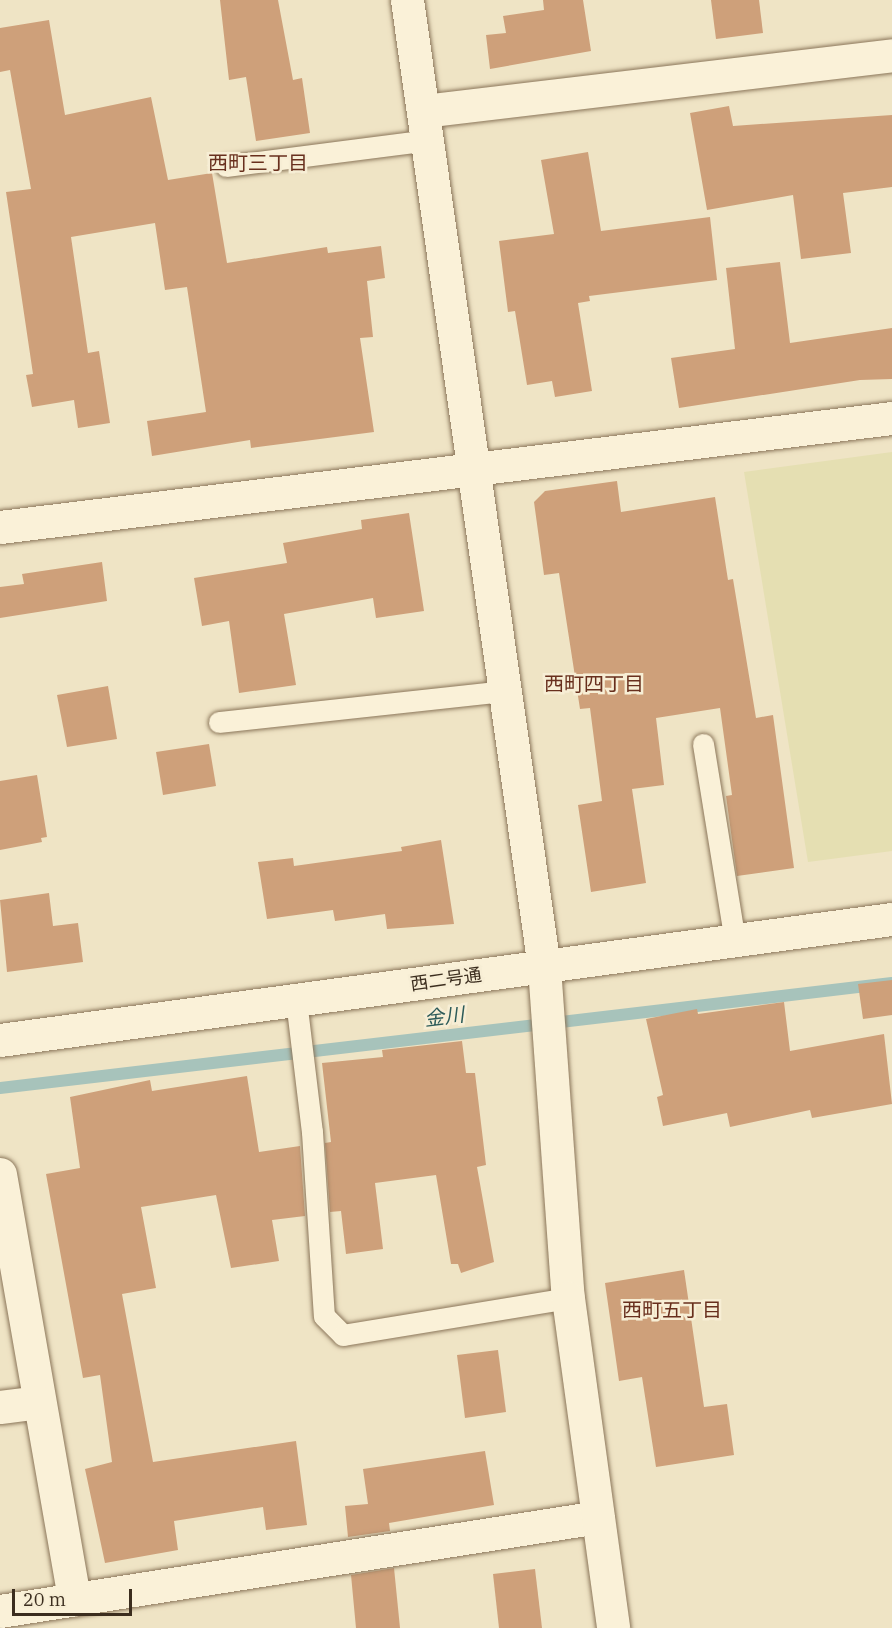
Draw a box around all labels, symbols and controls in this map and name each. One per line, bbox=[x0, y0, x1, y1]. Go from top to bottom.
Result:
district label: 西町三丁目 bbox=[208, 150, 308, 174]
district label: 西町四丁目 bbox=[544, 671, 644, 695]
street label: 西二号通 bbox=[409, 964, 483, 996]
water label: 金川 bbox=[423, 1002, 465, 1030]
district label: 西町五丁目 bbox=[622, 1297, 722, 1321]
scale bar bbox=[15, 1577, 135, 1615]
text: 20 m bbox=[23, 1588, 66, 1611]

